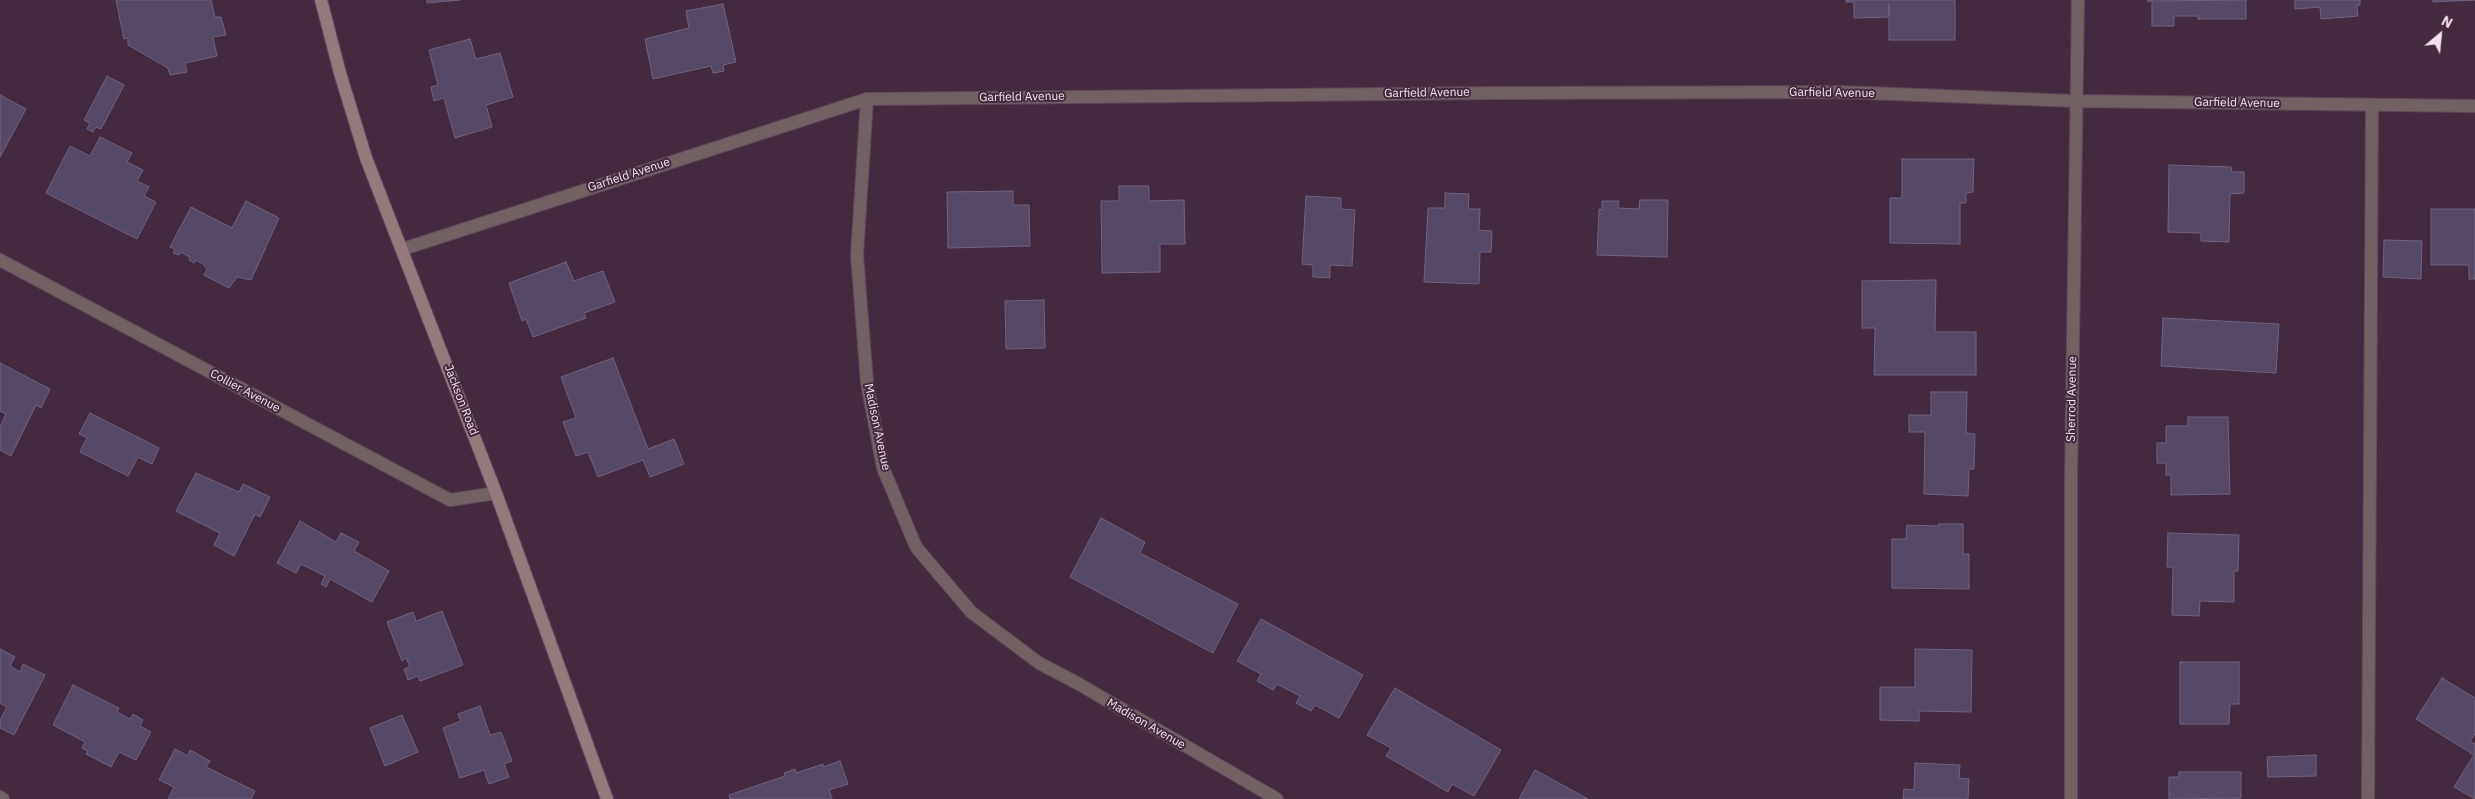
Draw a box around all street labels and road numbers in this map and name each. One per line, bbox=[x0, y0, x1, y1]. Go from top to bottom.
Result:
street label: Garfield Avenue bbox=[1384, 85, 1470, 101]
street label: Garfield Avenue bbox=[1789, 85, 1875, 101]
street label: Garfield Avenue bbox=[979, 89, 1065, 105]
street label: Garfield Avenue bbox=[2194, 95, 2280, 111]
street label: Garfield Avenue bbox=[586, 155, 672, 195]
street label: Sherrod Avenue bbox=[2064, 356, 2080, 442]
street label: Jackson Road bbox=[441, 363, 481, 437]
street label: Collier Avenue bbox=[207, 366, 283, 416]
street label: Madison Avenue bbox=[861, 382, 893, 472]
street label: Madison Avenue bbox=[1104, 696, 1188, 752]

